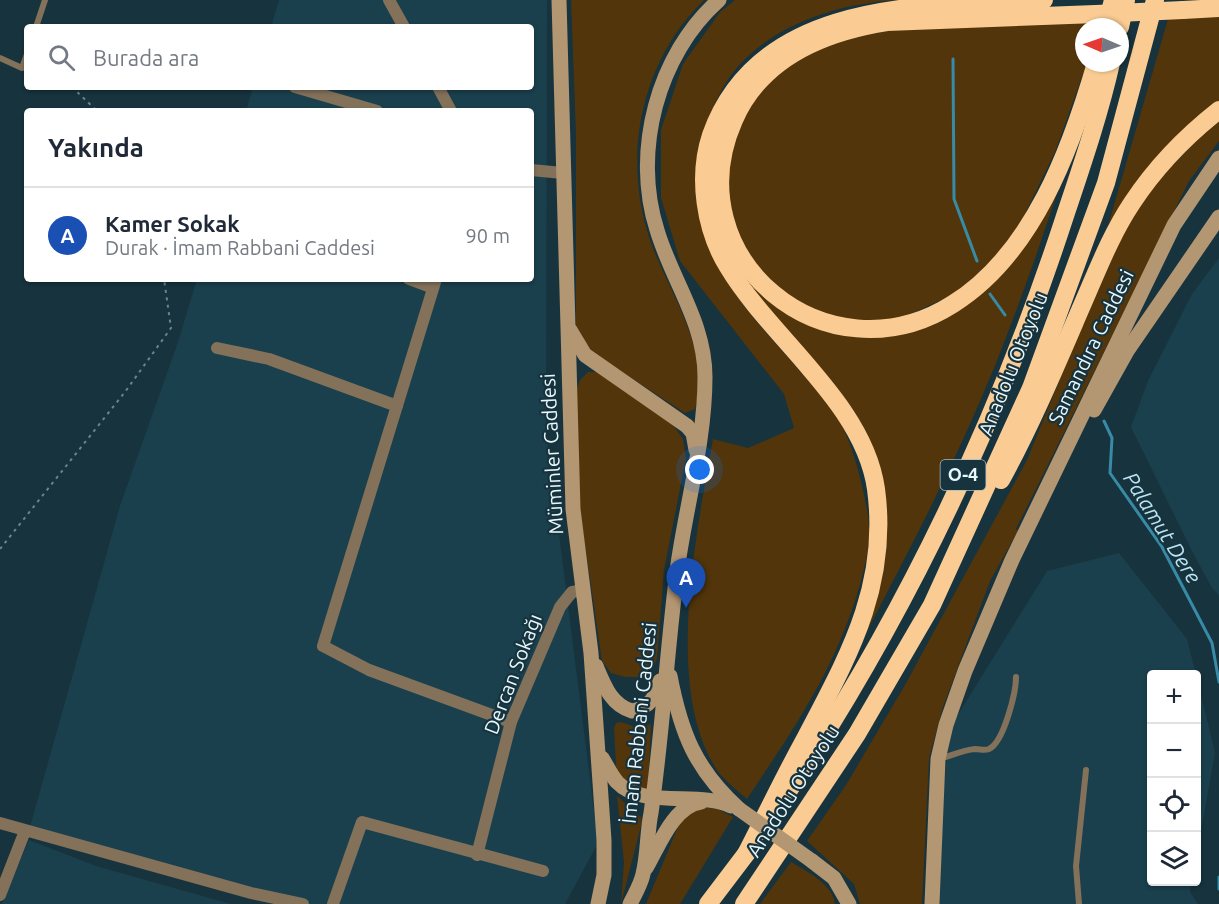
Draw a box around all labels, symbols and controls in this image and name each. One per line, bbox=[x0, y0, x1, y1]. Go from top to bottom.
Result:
north arrow bbox=[1075, 18, 1129, 72]
search box bbox=[24, 24, 534, 90]
icon: search bbox=[45, 41, 78, 74]
text: Burada ara bbox=[93, 45, 199, 70]
text: Yakında bbox=[48, 133, 144, 162]
text: Kamer Sokak bbox=[105, 211, 240, 236]
text: A bbox=[60, 224, 75, 247]
text: 90 m bbox=[466, 224, 510, 247]
text: Durak · İmam Rabbani Caddesi bbox=[105, 236, 375, 259]
street label: Samandıra Caddesi bbox=[1043, 266, 1138, 428]
street label: Anadolu Otoyolu bbox=[973, 289, 1052, 439]
street label: Müminler Caddesi bbox=[536, 373, 567, 535]
your location bbox=[685, 455, 714, 484]
road number: O-4 bbox=[940, 460, 986, 490]
water label: Palamut Dere bbox=[1119, 468, 1207, 588]
pin: A bbox=[666, 558, 706, 608]
street label: Dercan Sokağı bbox=[479, 610, 546, 737]
street label: İmam Rabbani Caddesi bbox=[616, 621, 661, 825]
map controls bbox=[1147, 670, 1201, 886]
button: + bbox=[1147, 670, 1201, 724]
street label: Anadolu Otoyolu bbox=[741, 721, 844, 861]
button: − bbox=[1147, 724, 1201, 778]
button: locate bbox=[1147, 778, 1201, 832]
button: layers bbox=[1147, 832, 1201, 886]

